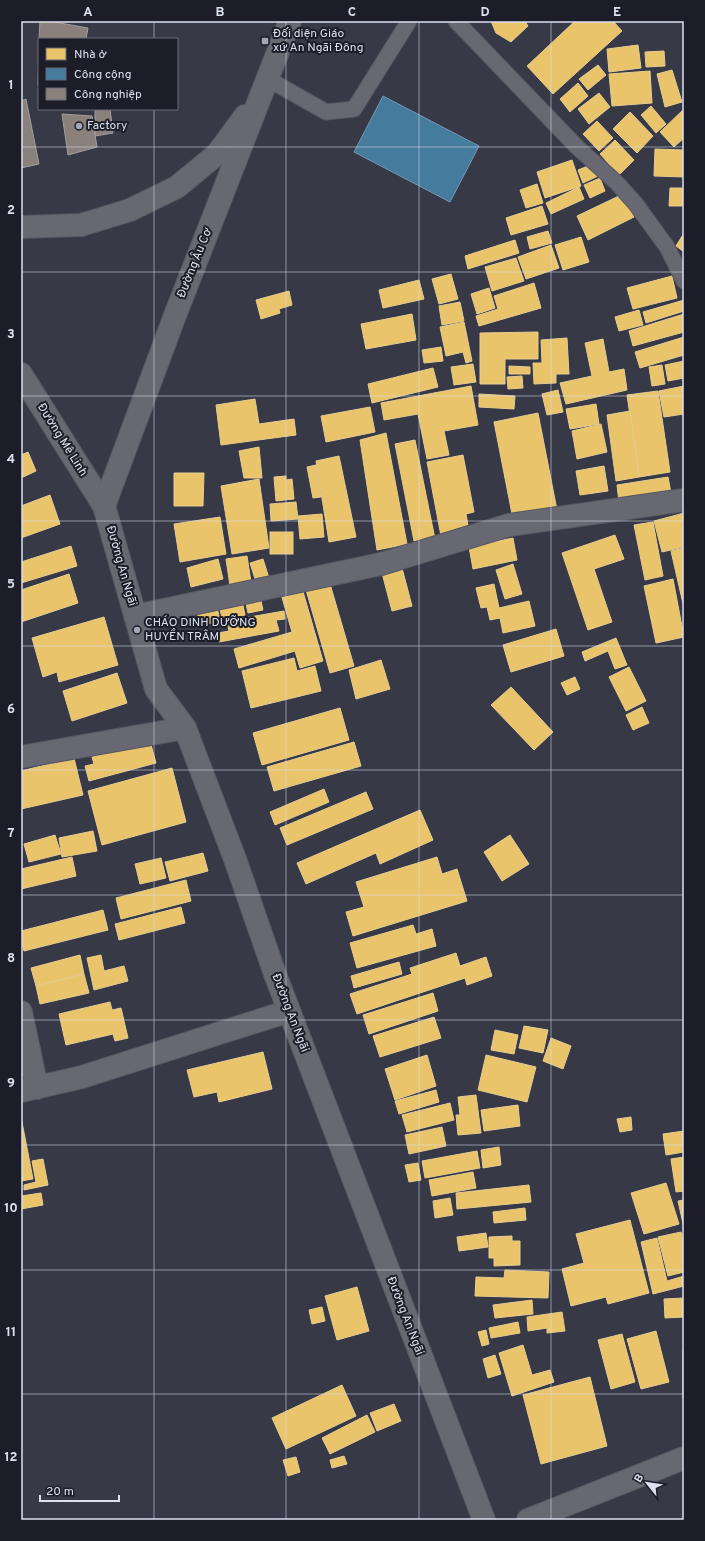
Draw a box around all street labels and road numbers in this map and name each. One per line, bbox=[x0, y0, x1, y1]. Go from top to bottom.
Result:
street label: Đường Âu Cơ bbox=[174, 226, 216, 300]
street label: Đường Mê Linh bbox=[33, 400, 91, 480]
street label: Đường An Ngãi bbox=[102, 524, 140, 608]
street label: Đường An Ngãi bbox=[268, 971, 312, 1055]
street label: Đường An Ngãi bbox=[383, 1274, 427, 1358]

